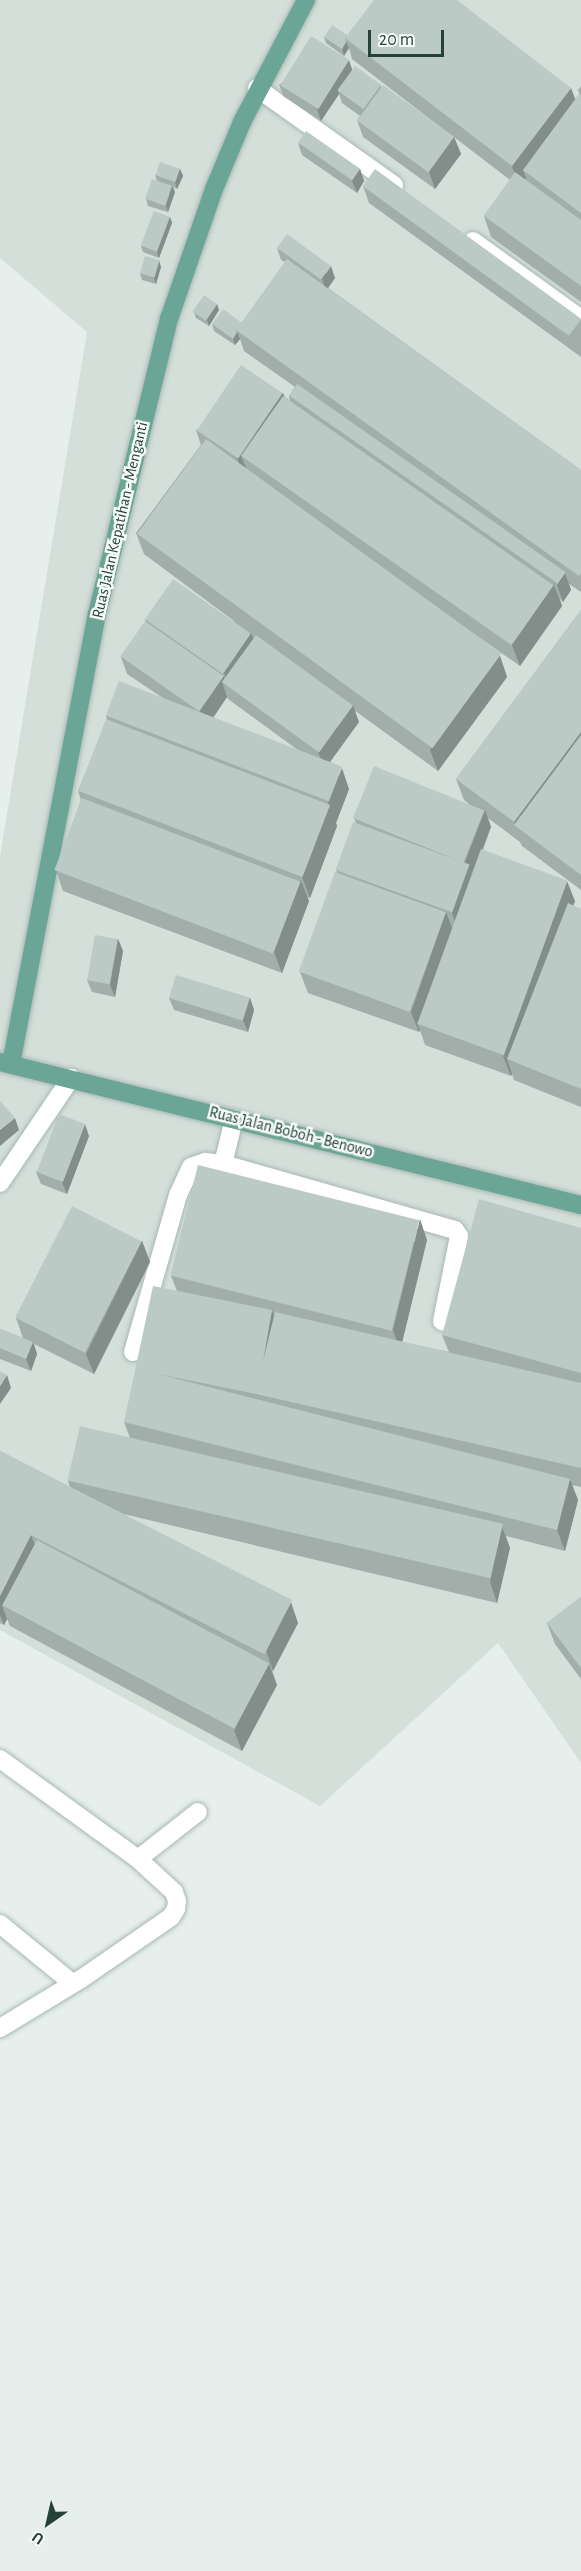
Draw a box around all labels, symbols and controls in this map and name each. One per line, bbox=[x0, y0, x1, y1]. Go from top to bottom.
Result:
scale bar bbox=[371, 18, 448, 56]
text: 20 m bbox=[379, 31, 414, 49]
street label: Ruas Jalan Kepatihan - Menganti bbox=[88, 420, 152, 620]
street label: Ruas Jalan Boboh - Benowo bbox=[207, 1102, 375, 1162]
north arrow bbox=[18, 2493, 78, 2553]
text: U bbox=[29, 2528, 47, 2547]

